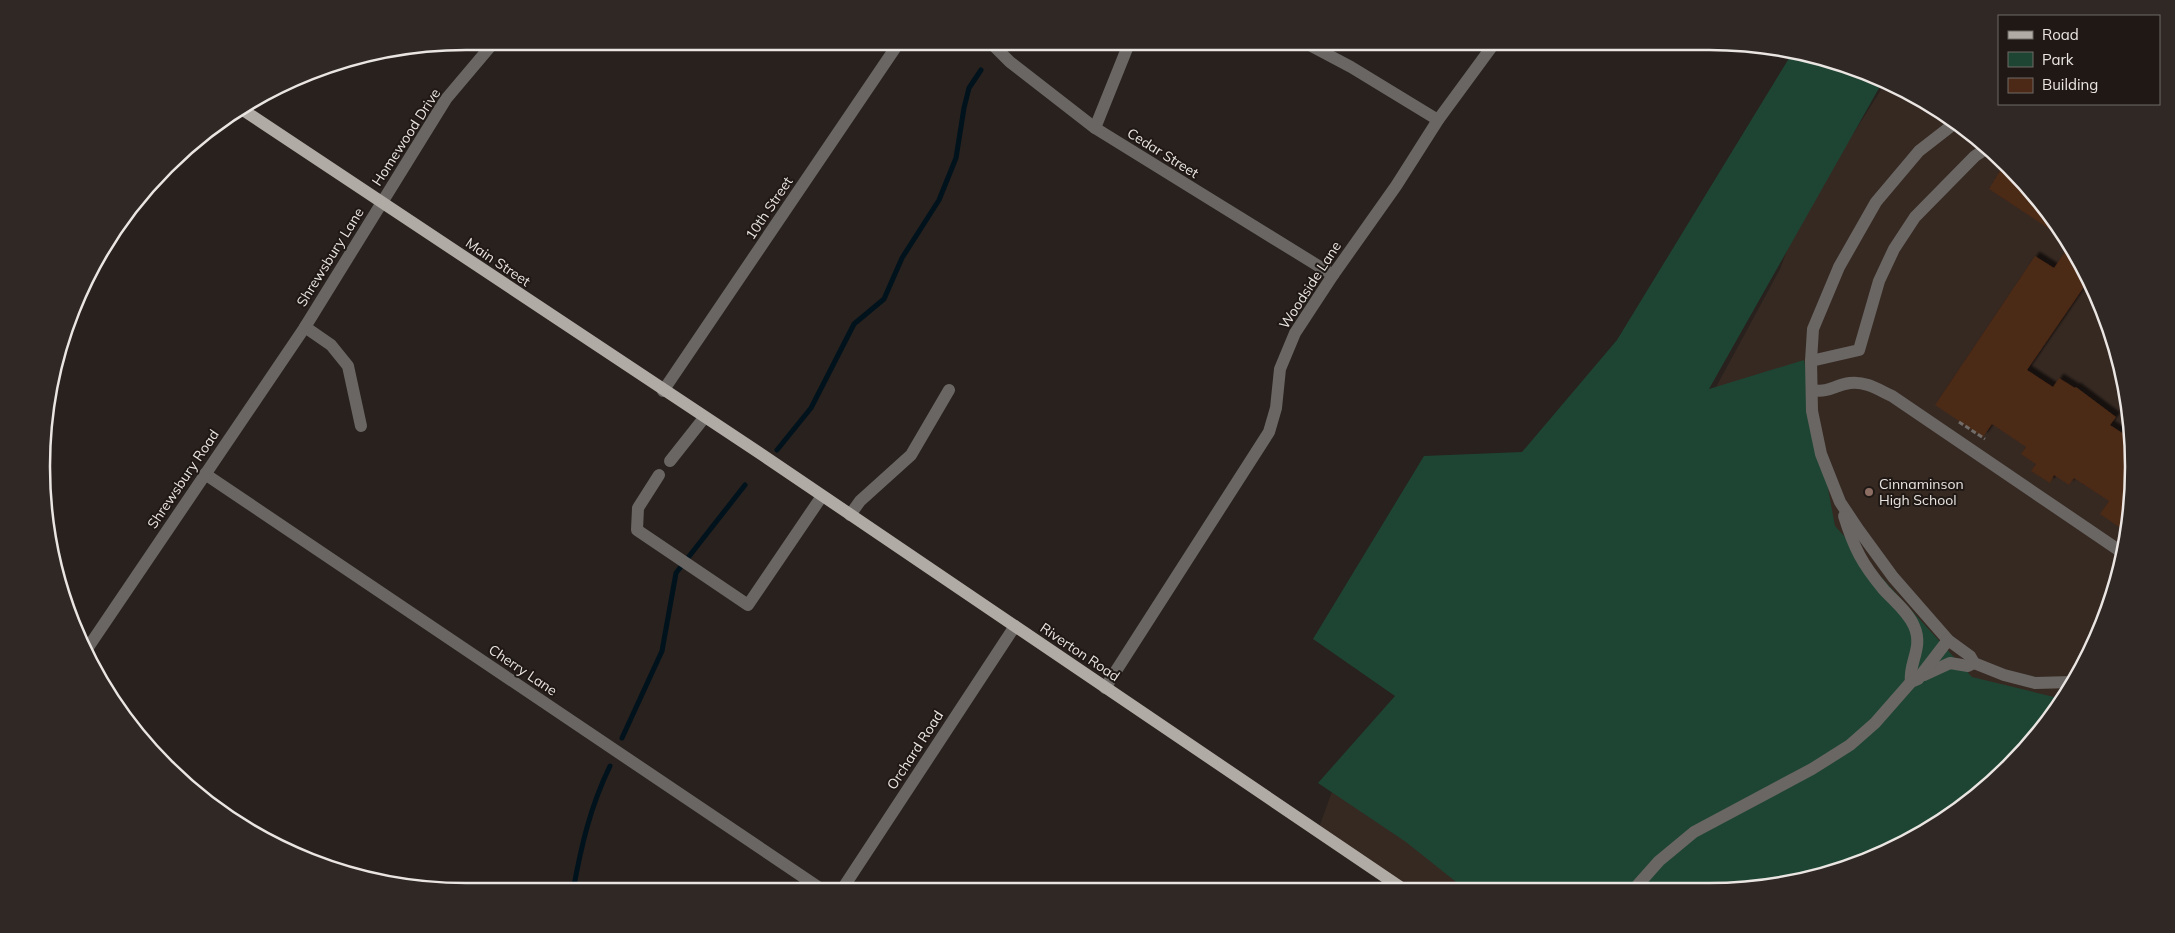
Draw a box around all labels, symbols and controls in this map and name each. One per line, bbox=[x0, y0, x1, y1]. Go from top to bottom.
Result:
legend bbox=[1998, 15, 2160, 105]
text: Road bbox=[2042, 25, 2079, 44]
text: Park bbox=[2042, 50, 2074, 69]
text: Building bbox=[2042, 75, 2098, 94]
street label: Homewood Drive bbox=[368, 85, 444, 189]
street label: Cedar Street bbox=[1124, 124, 1202, 182]
street label: 10th Street bbox=[741, 173, 797, 243]
street label: Shrewsbury Lane bbox=[292, 204, 368, 310]
street label: Main Street bbox=[462, 234, 534, 290]
street label: Woodside Lane bbox=[1275, 238, 1345, 332]
street label: Shrewsbury Road bbox=[143, 426, 223, 532]
place label: Cinnaminson High School bbox=[1879, 475, 1964, 509]
marker: Cinnaminson High School bbox=[1863, 486, 1875, 498]
street label: Riverton Road bbox=[1037, 619, 1123, 685]
street label: Cherry Lane bbox=[485, 640, 561, 700]
street label: Orchard Road bbox=[883, 707, 947, 793]

